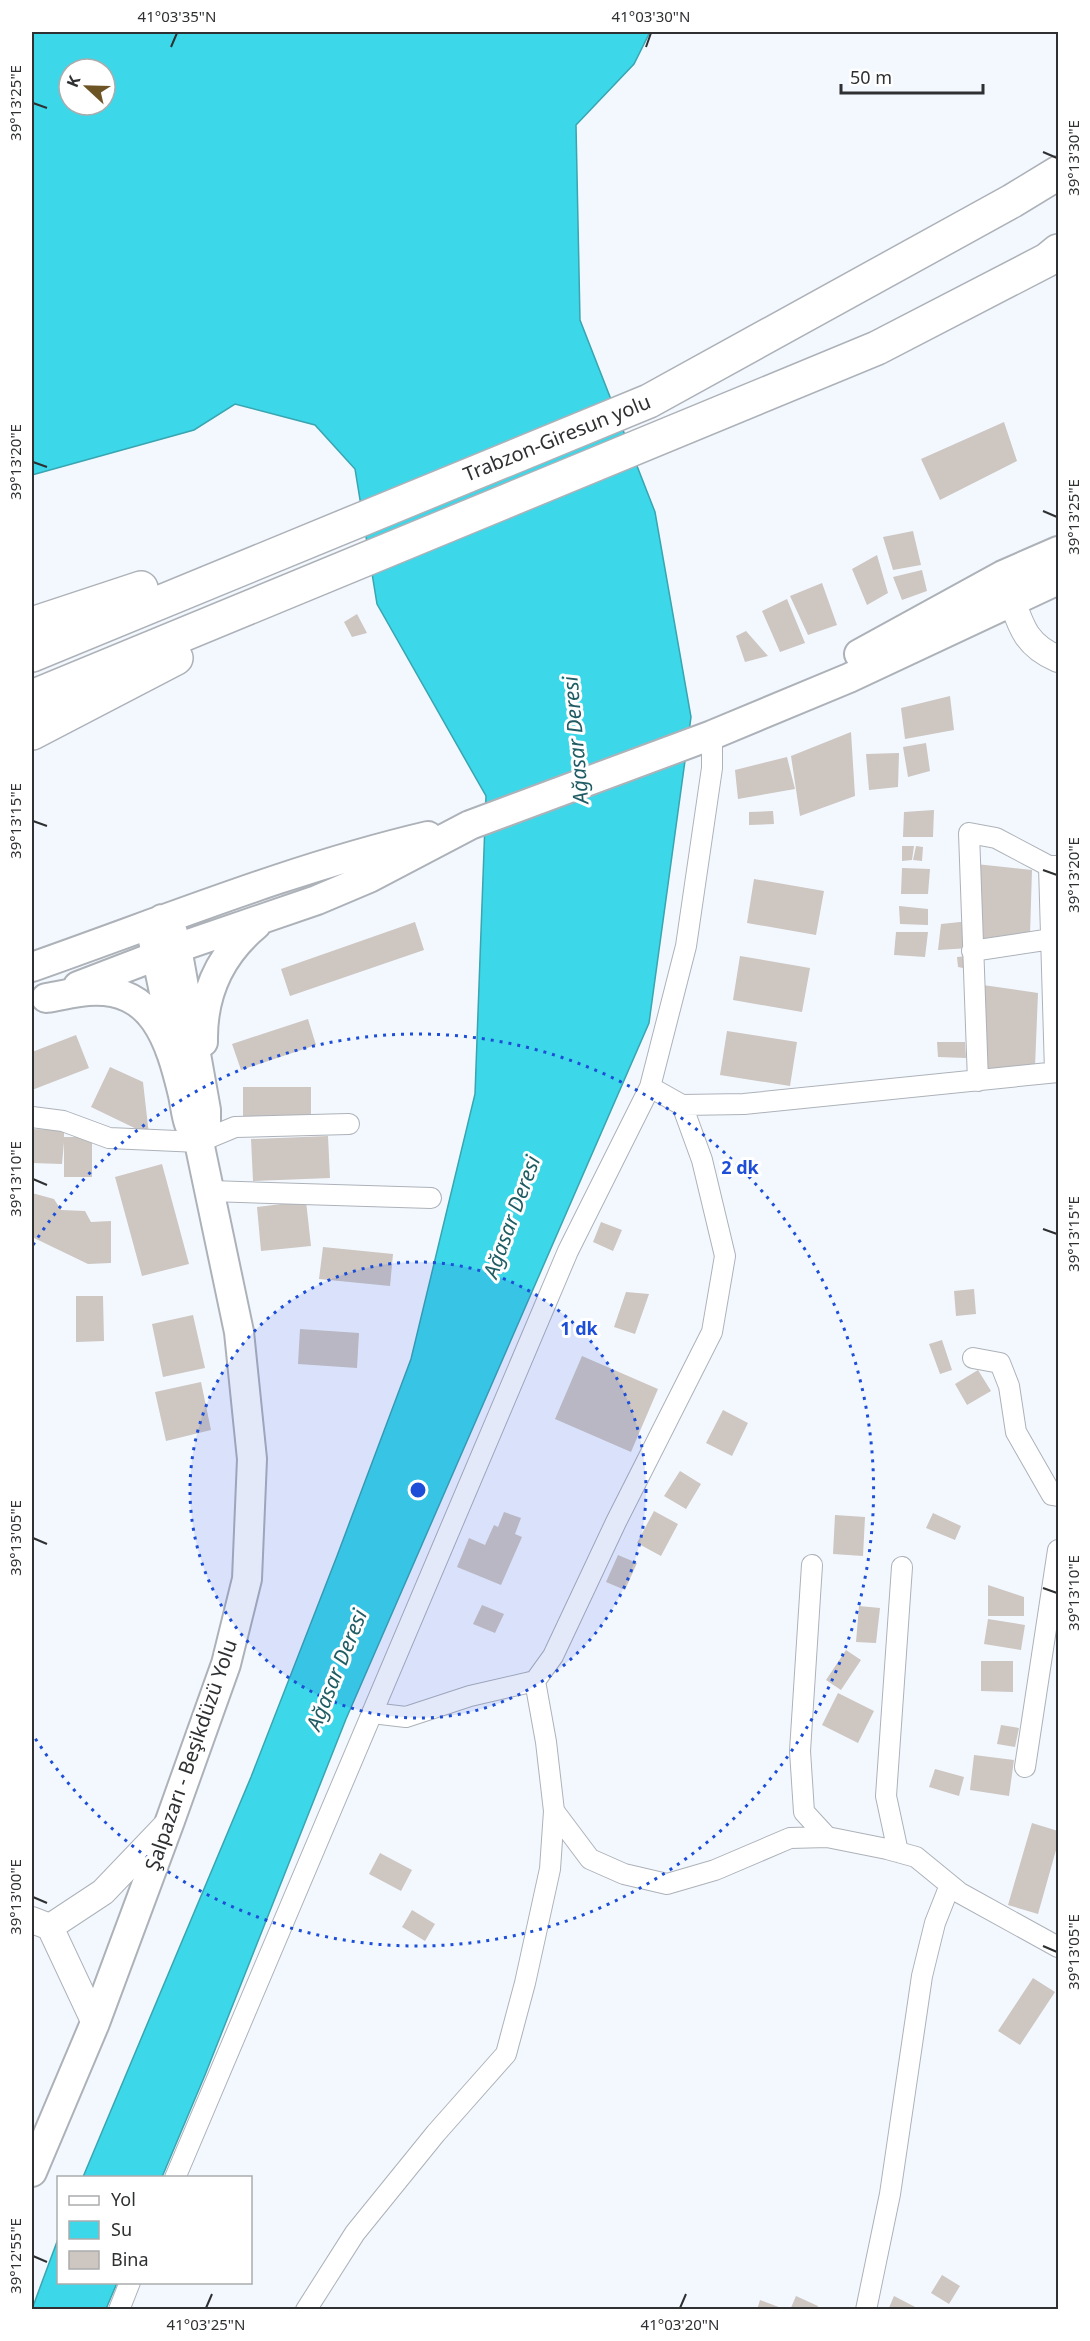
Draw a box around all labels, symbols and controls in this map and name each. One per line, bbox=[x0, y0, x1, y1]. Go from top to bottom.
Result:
text: 41°03'35"N bbox=[138, 6, 216, 26]
text: 41°03'30"N bbox=[612, 6, 690, 26]
north arrow bbox=[57, 57, 117, 117]
scale bar bbox=[841, 57, 984, 95]
text: 39°13'25"E bbox=[5, 65, 25, 141]
text: 50 m bbox=[850, 65, 892, 89]
text: K bbox=[61, 72, 85, 90]
text: 39°13'30"E bbox=[1063, 120, 1083, 196]
street label: Trabzon-Giresun yolu bbox=[459, 388, 654, 487]
text: 39°13'20"E bbox=[5, 424, 25, 500]
text: 39°13'25"E bbox=[1063, 479, 1083, 555]
water label: Ağasar Deresi bbox=[555, 674, 595, 807]
text: 39°13'15"E bbox=[5, 783, 25, 859]
text: 39°13'20"E bbox=[1063, 837, 1083, 913]
text: 39°13'10"E bbox=[5, 1141, 25, 1217]
water label: Ağasar Deresi bbox=[475, 1151, 546, 1284]
text: 2 dk bbox=[721, 1155, 760, 1179]
text: 39°13'15"E bbox=[1063, 1196, 1083, 1272]
text: 1 dk bbox=[560, 1316, 599, 1340]
centre of rings bbox=[408, 1480, 428, 1500]
text: 39°13'05"E bbox=[5, 1500, 25, 1576]
text: 39°13'10"E bbox=[1063, 1555, 1083, 1631]
water label: Ağasar Deresi bbox=[298, 1604, 373, 1736]
street label: Şalpazarı - Beşikdüzü Yolu bbox=[138, 1636, 243, 1874]
text: 39°13'00"E bbox=[5, 1859, 25, 1935]
text: 39°13'05"E bbox=[1063, 1914, 1083, 1990]
legend bbox=[57, 2176, 252, 2284]
text: Yol bbox=[111, 2187, 136, 2211]
text: Su bbox=[111, 2217, 132, 2241]
text: 39°12'55"E bbox=[5, 2218, 25, 2294]
text: Bina bbox=[111, 2247, 149, 2271]
text: 41°03'25"N bbox=[167, 2314, 245, 2334]
text: 41°03'20"N bbox=[641, 2314, 719, 2334]

